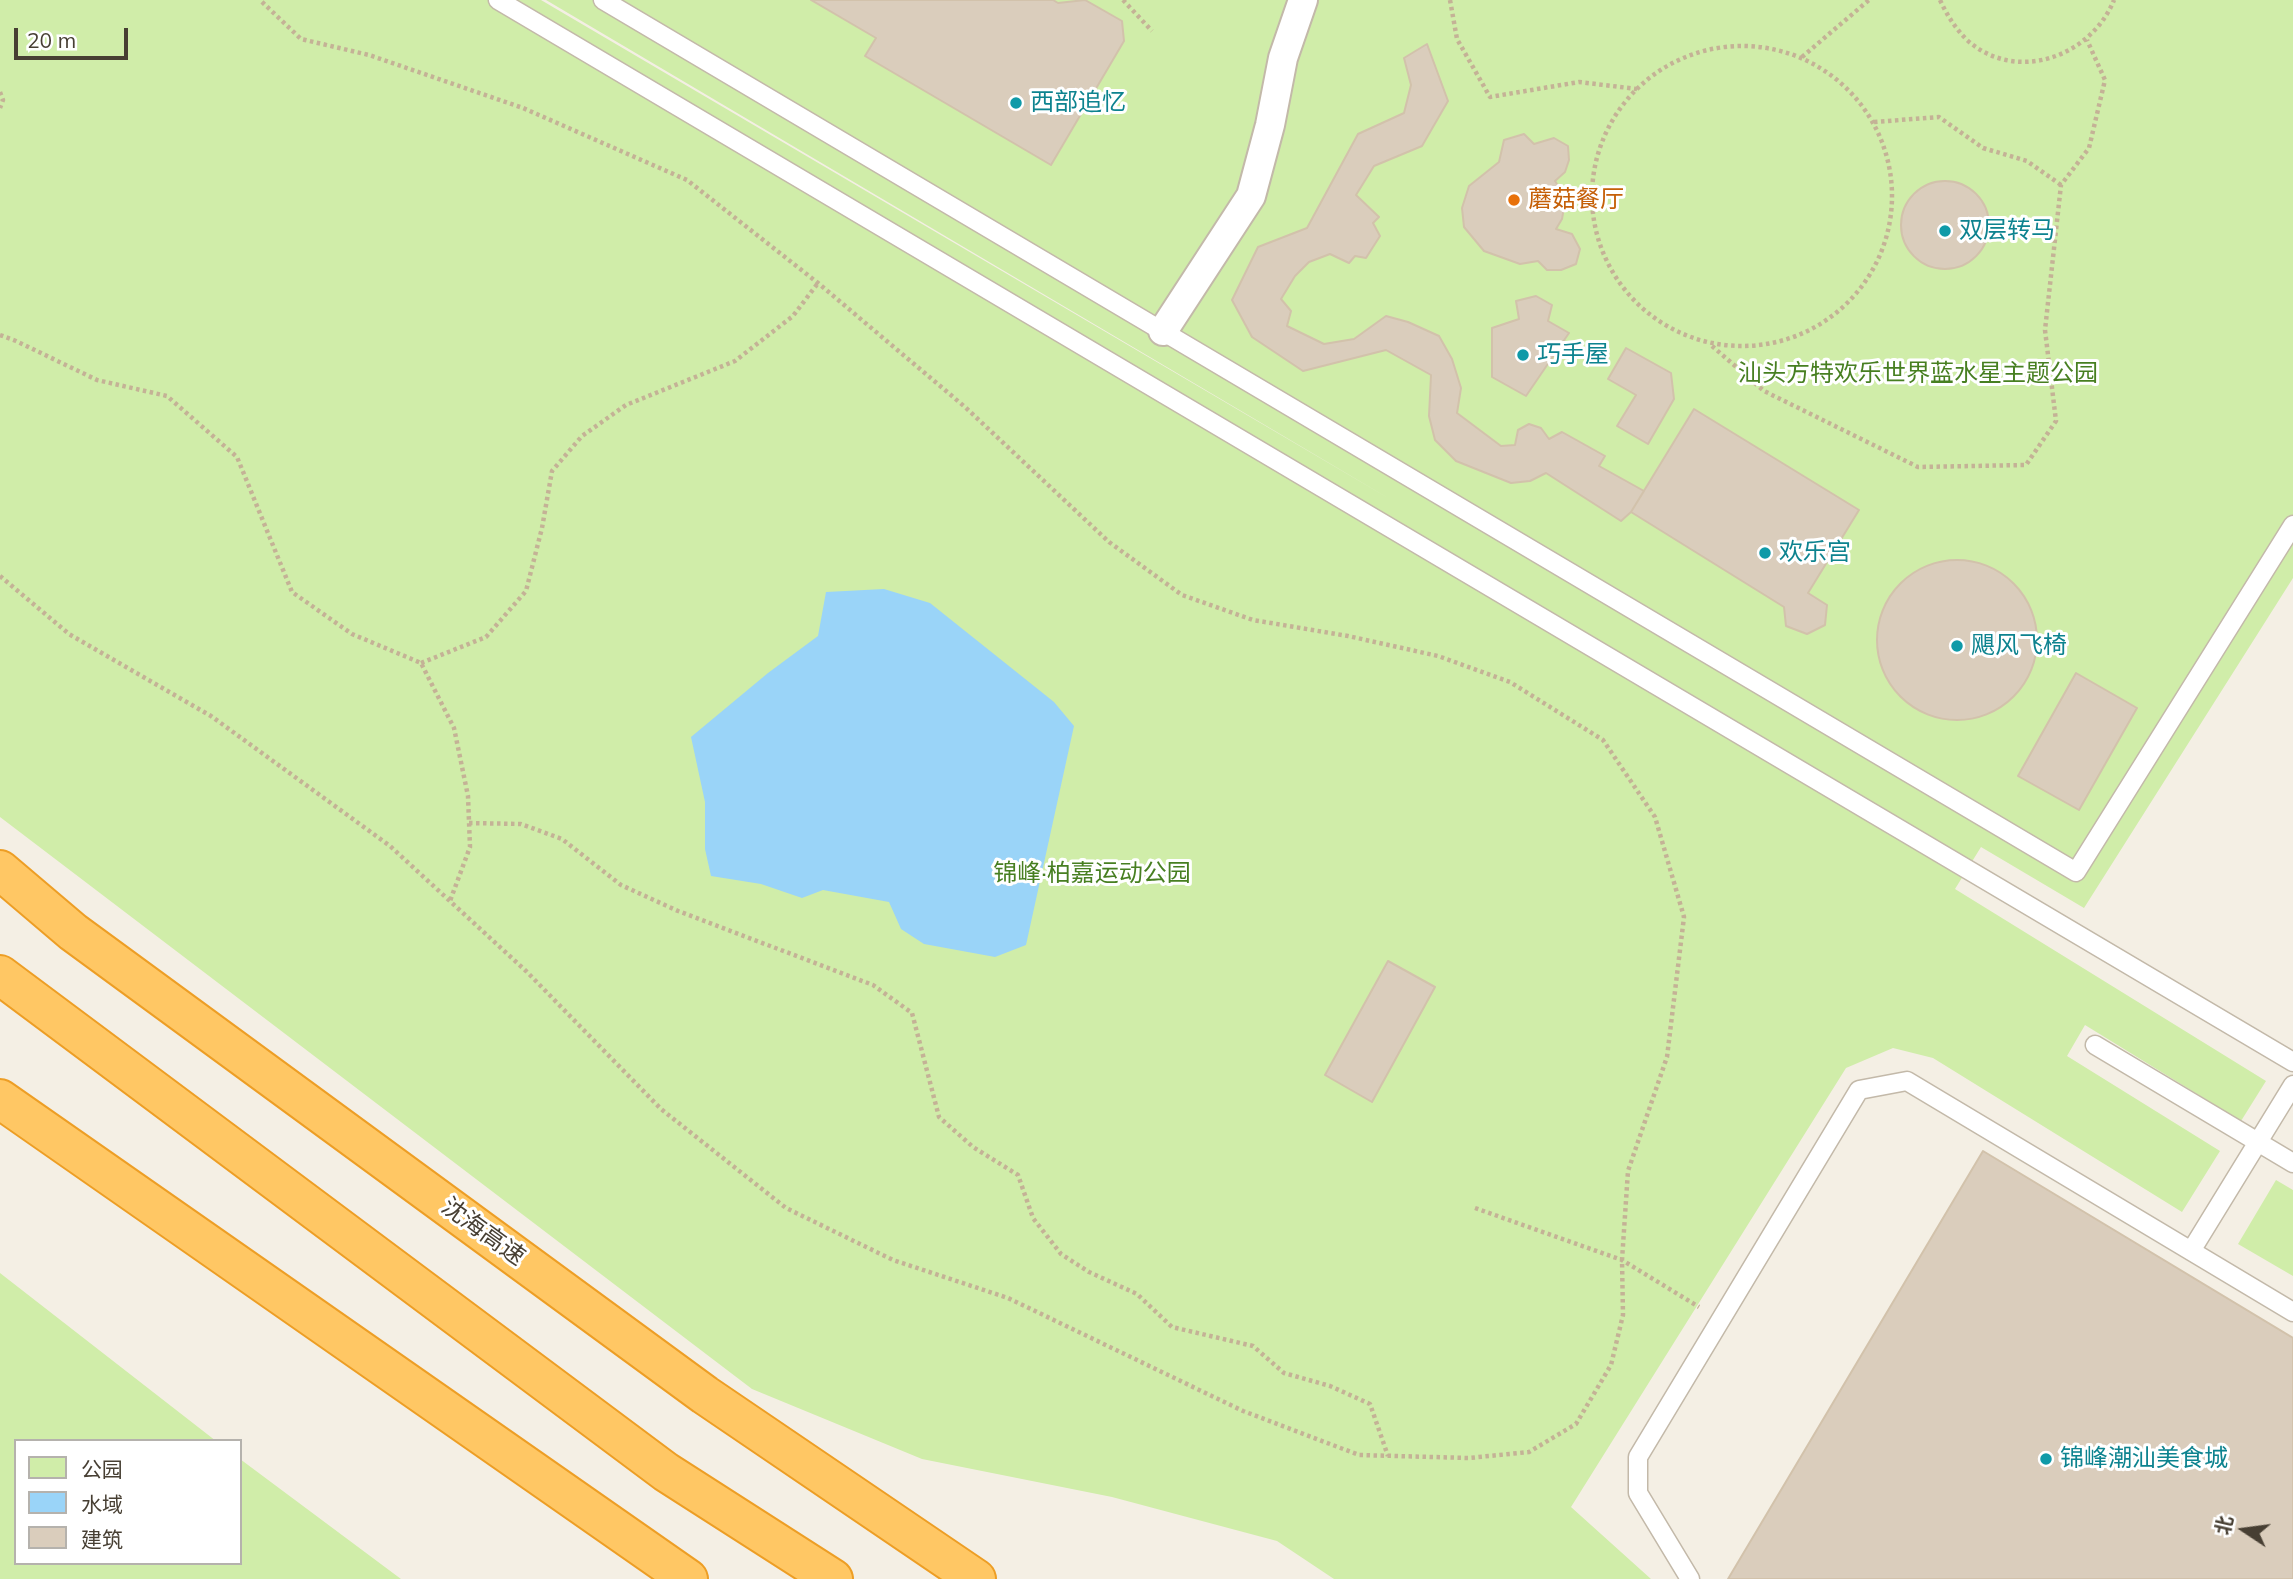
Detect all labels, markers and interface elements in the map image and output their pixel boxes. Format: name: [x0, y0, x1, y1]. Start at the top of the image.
scale bar: [18, 14, 131, 58]
text: 20 m: [27, 27, 76, 53]
place label: 西部追忆: [1030, 89, 1126, 117]
marker: 西部追忆: [1008, 95, 1024, 111]
place label: 蘑菇餐厅: [1528, 186, 1624, 214]
marker: 蘑菇餐厅: [1506, 192, 1522, 208]
place label: 双层转马: [1959, 217, 2055, 245]
marker: 双层转马: [1937, 223, 1953, 239]
place label: 巧手屋: [1537, 341, 1609, 369]
marker: 巧手屋: [1515, 347, 1531, 363]
park label: 汕头方特欢乐世界蓝水星主题公园: [1738, 360, 2098, 388]
place label: 欢乐宫: [1779, 539, 1851, 567]
marker: 欢乐宫: [1757, 545, 1773, 561]
place label: 飓风飞椅: [1971, 632, 2067, 660]
marker: 飓风飞椅: [1949, 638, 1965, 654]
park label: 锦峰·柏嘉运动公园: [993, 860, 1191, 888]
street label: 沈海高速: [436, 1192, 530, 1272]
legend: [14, 1439, 242, 1565]
place label: 锦峰潮汕美食城: [2060, 1445, 2228, 1473]
marker: 锦峰潮汕美食城: [2038, 1451, 2054, 1467]
text: 公园: [81, 1456, 123, 1482]
text: 水域: [81, 1491, 123, 1517]
north arrow: [2209, 1495, 2279, 1565]
text: 北: [2210, 1513, 2237, 1537]
text: 建筑: [81, 1526, 123, 1552]

